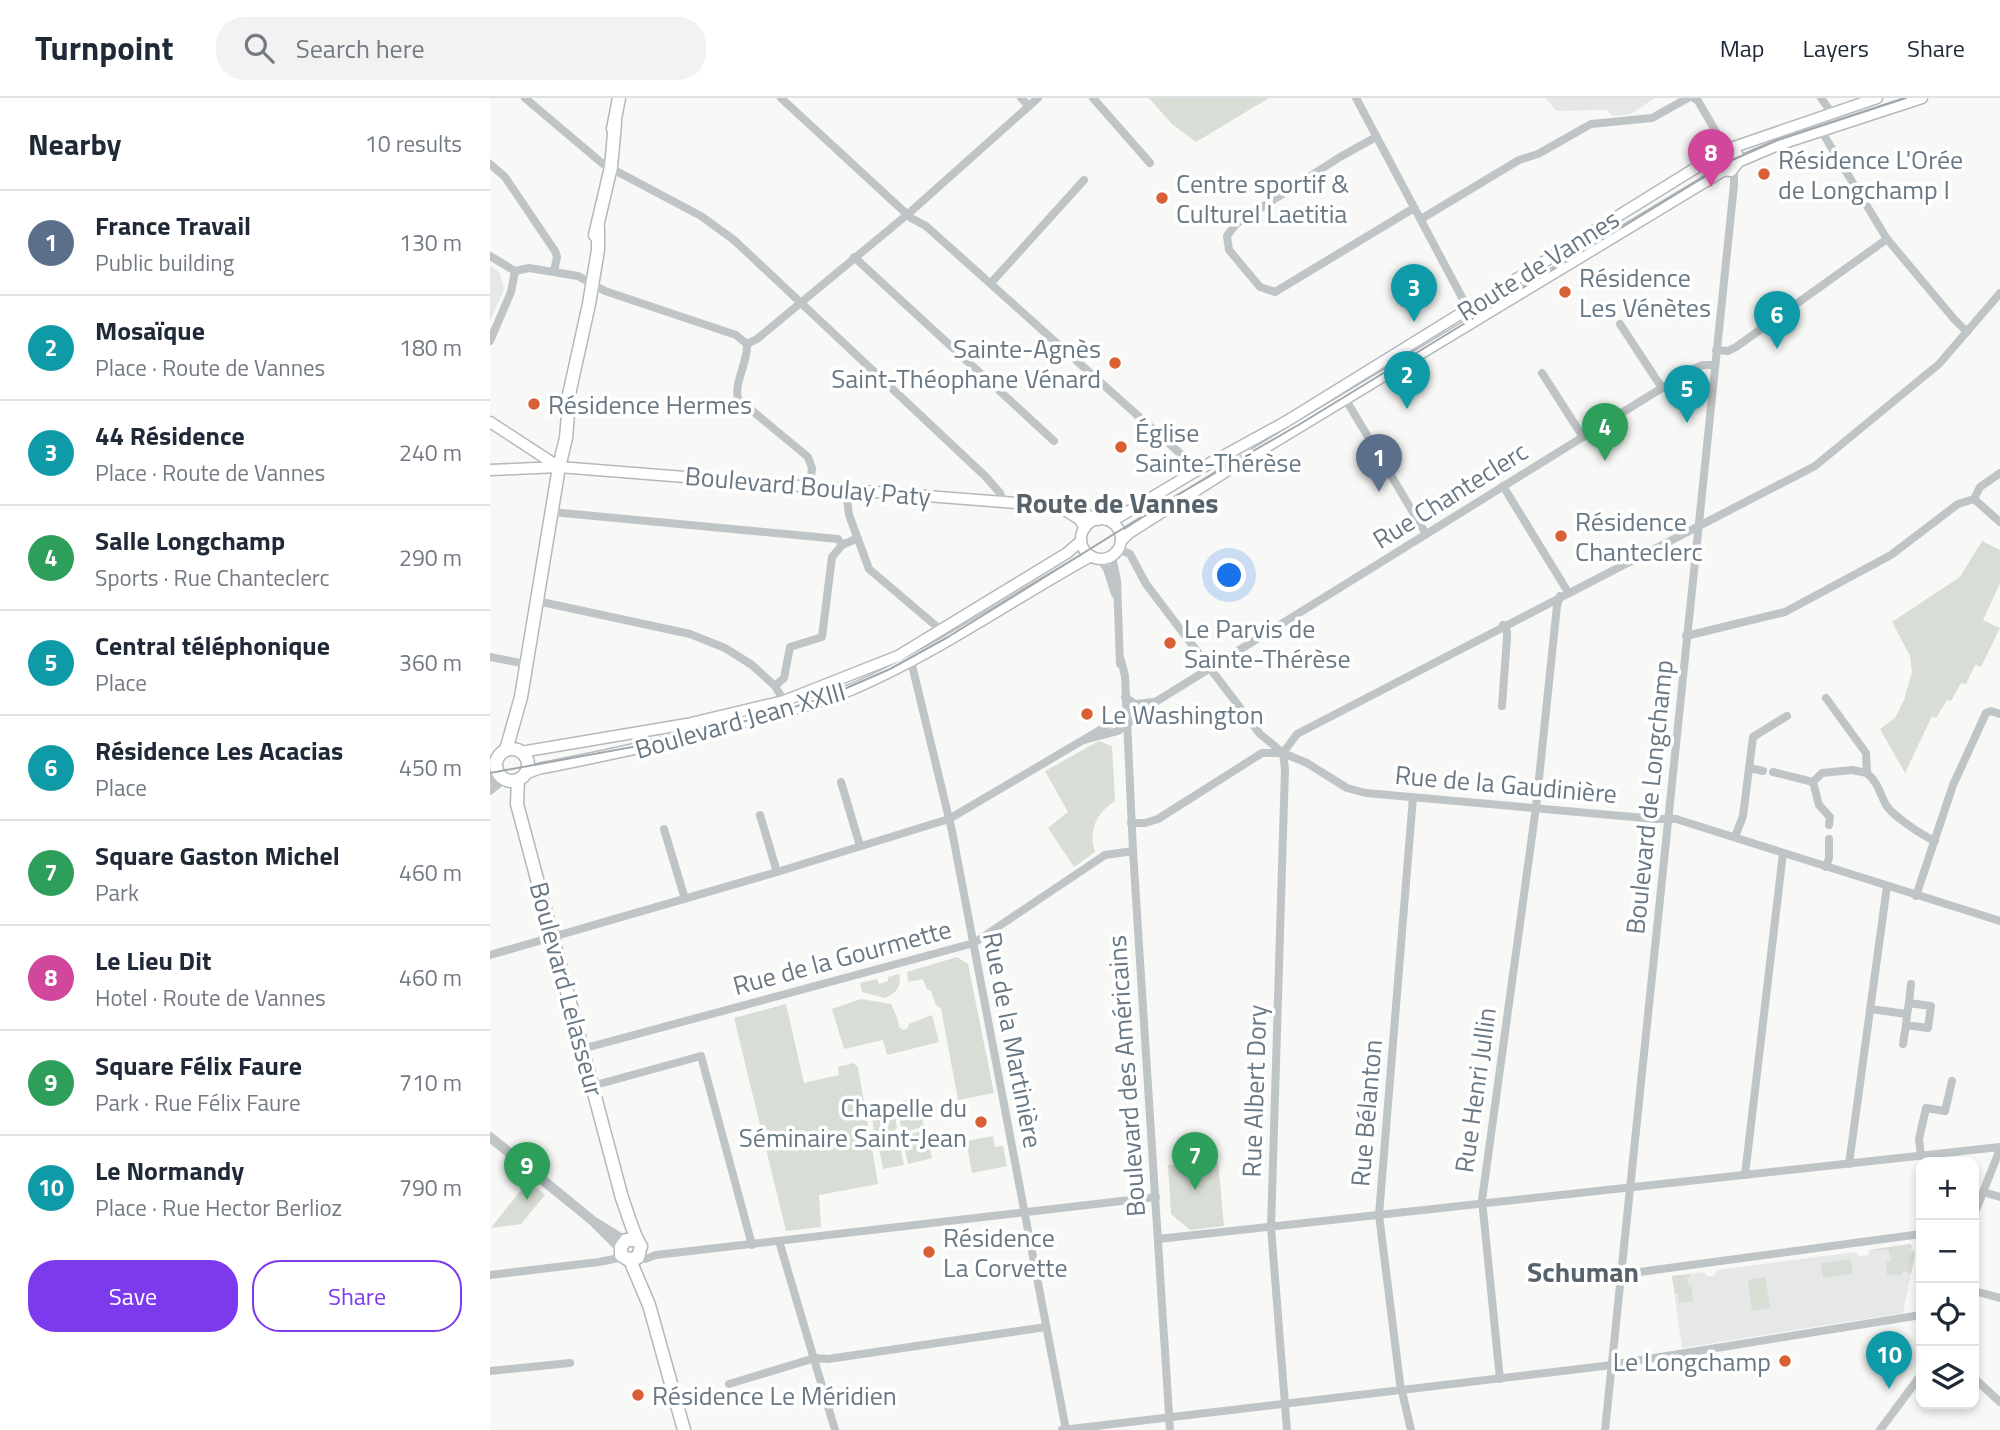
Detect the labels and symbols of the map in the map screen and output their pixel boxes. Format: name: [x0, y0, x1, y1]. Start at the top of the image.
pin: 8: [1688, 129, 1734, 187]
place label: Résidence L'Orée de Longchamp I: [1778, 140, 1963, 209]
place label: Centre sportif & Culturel Laetitia: [1176, 164, 1349, 233]
marker: Résidence L'Orée de Longchamp I: [1756, 166, 1772, 182]
marker: Centre sportif & Culturel Laetitia: [1154, 190, 1170, 206]
street label: Route de Vannes: [1449, 200, 1627, 330]
place label: Résidence Les Vénètes: [1579, 258, 1711, 327]
pin: 3: [1391, 264, 1437, 322]
marker: Résidence Les Vénètes: [1557, 284, 1573, 300]
pin: 6: [1754, 291, 1800, 349]
place label: Sainte-Agnès Saint-Théophane Vénard: [831, 329, 1101, 398]
pin: 2: [1384, 351, 1430, 409]
marker: Sainte-Agnès Saint-Théophane Vénard: [1107, 355, 1123, 371]
pin: 5: [1664, 365, 1710, 423]
place label: Résidence Hermes: [548, 385, 752, 424]
marker: Résidence Hermes: [526, 396, 542, 412]
pin: 4: [1582, 403, 1628, 461]
place label: Église Sainte-Thérèse: [1135, 413, 1302, 482]
street label: Rue Chanteclerc: [1365, 432, 1535, 558]
pin: 1: [1356, 434, 1402, 492]
marker: Église Sainte-Thérèse: [1113, 439, 1129, 455]
street label: Boulevard Boulay Paty: [683, 456, 933, 516]
district label: Route de Vannes: [1016, 481, 1218, 524]
place label: Résidence Chanteclerc: [1575, 502, 1703, 571]
marker: Résidence Chanteclerc: [1553, 528, 1569, 544]
your location: [1212, 558, 1246, 592]
place label: Le Parvis de Sainte-Thérèse: [1184, 609, 1351, 678]
marker: Le Parvis de Sainte-Thérèse: [1162, 635, 1178, 651]
street label: Boulevard de Longchamp: [1615, 658, 1683, 936]
street label: Boulevard Jean XXIII: [630, 671, 850, 769]
place label: Le Washington: [1101, 695, 1264, 734]
marker: Le Washington: [1079, 706, 1095, 722]
street label: Rue de la Gaudinière: [1393, 755, 1619, 813]
street label: Boulevard Lelasseur: [520, 877, 614, 1101]
street label: Rue de la Gourmette: [728, 909, 956, 1005]
street label: Rue de la Martinière: [973, 929, 1053, 1151]
street label: Boulevard des Américains: [1097, 934, 1155, 1218]
street label: Rue Albert Dory: [1231, 1004, 1277, 1178]
street label: Rue Henri Jullin: [1444, 1005, 1506, 1175]
street label: Rue Bélanton: [1340, 1038, 1392, 1188]
place label: Chapelle du Séminaire Saint-Jean: [739, 1088, 967, 1157]
marker: Chapelle du Séminaire Saint-Jean: [973, 1114, 989, 1130]
pin: 7: [1172, 1132, 1218, 1190]
pin: 9: [504, 1142, 550, 1200]
place label: Résidence La Corvette: [943, 1218, 1068, 1287]
marker: Résidence La Corvette: [921, 1244, 937, 1260]
district label: Schuman: [1527, 1250, 1639, 1293]
pin: 10: [1866, 1331, 1912, 1389]
place label: Le Longchamp: [1613, 1342, 1771, 1381]
marker: Le Longchamp: [1777, 1353, 1793, 1369]
place label: Résidence Le Méridien: [652, 1376, 897, 1415]
marker: Résidence Le Méridien: [630, 1387, 646, 1403]

